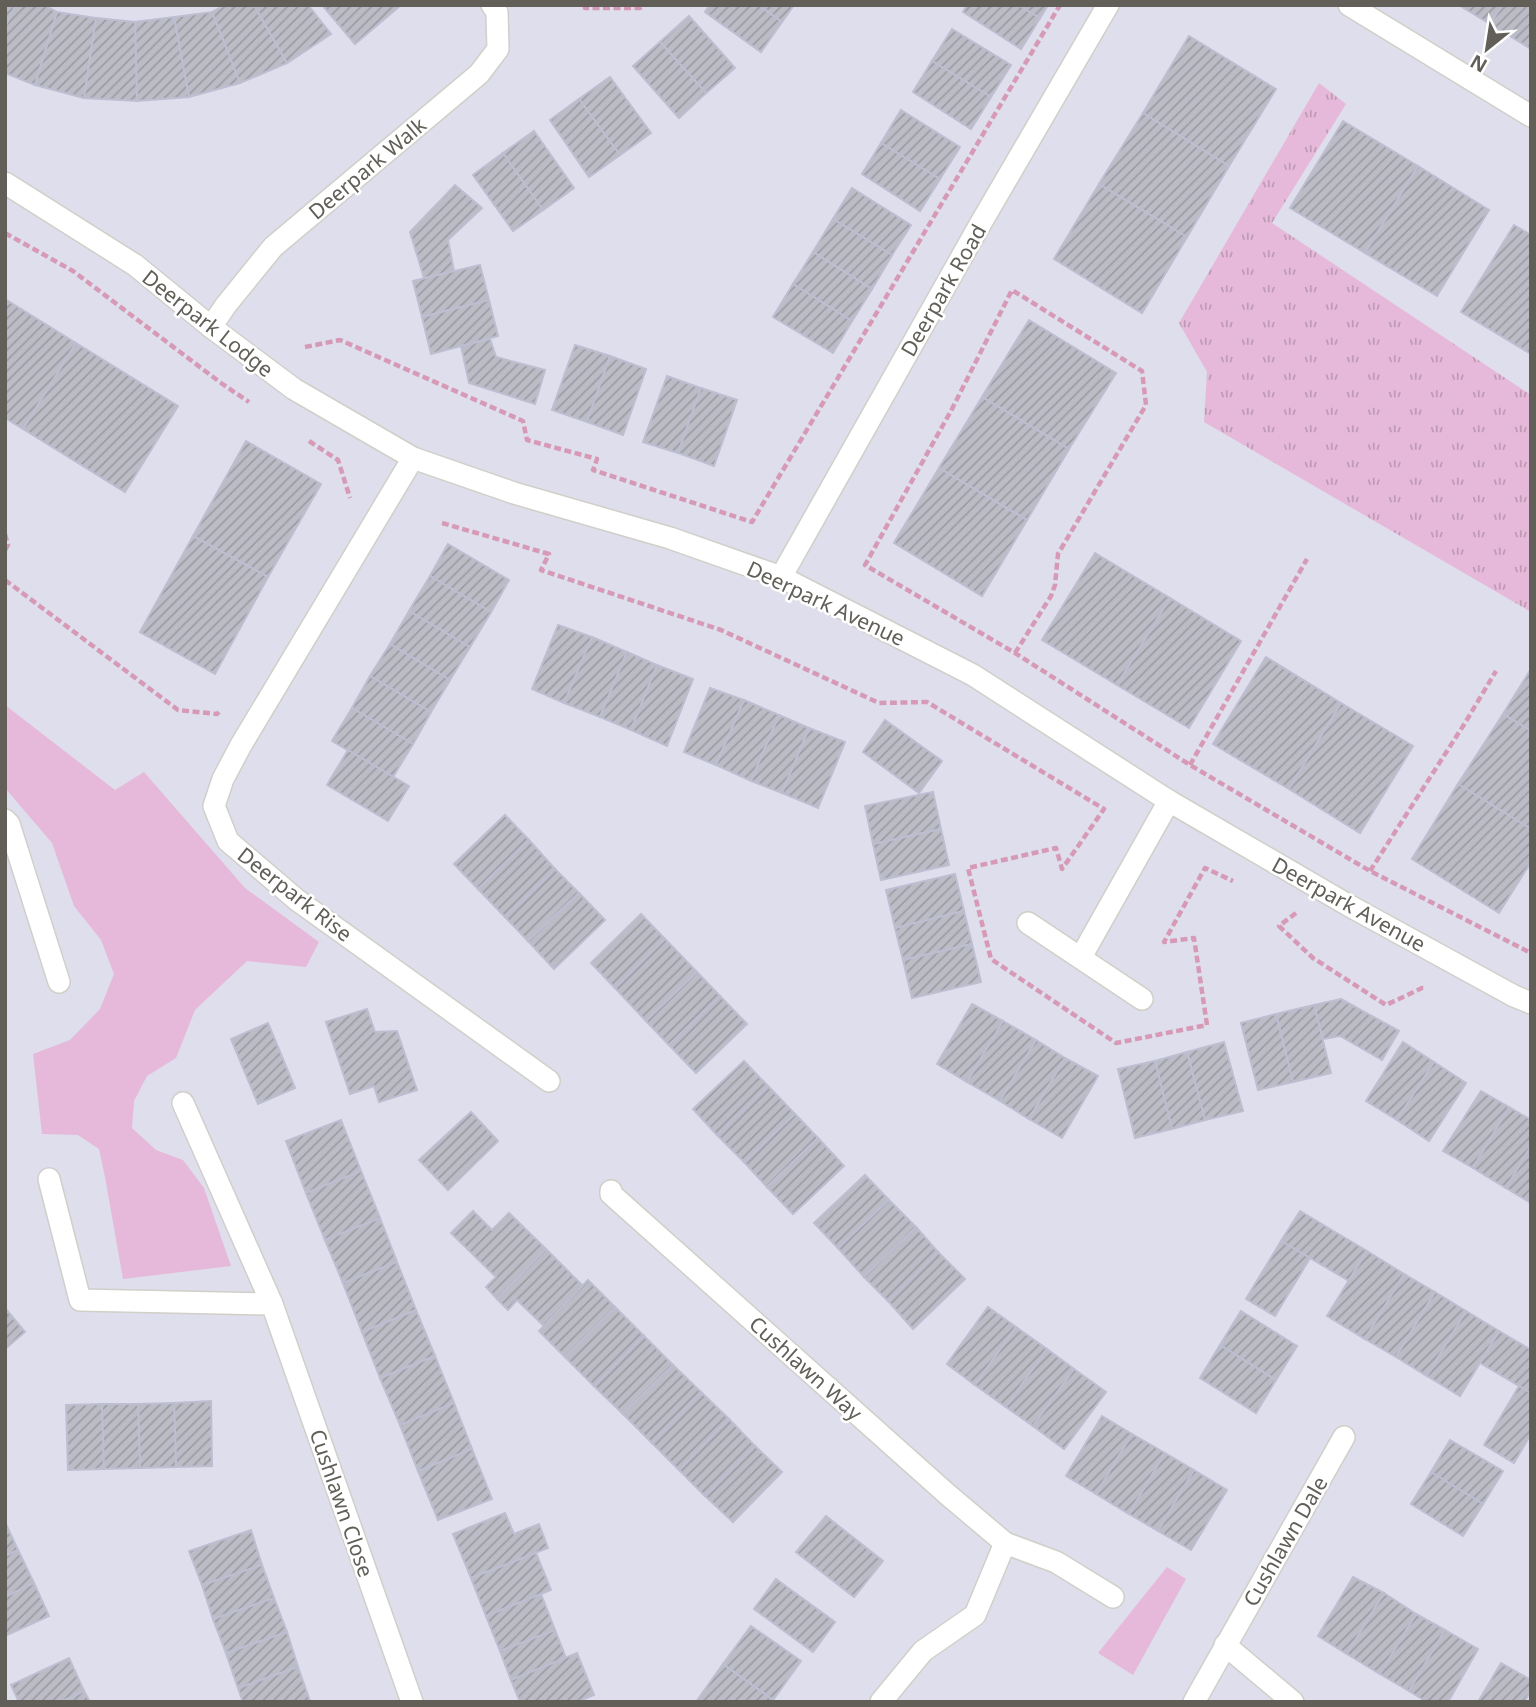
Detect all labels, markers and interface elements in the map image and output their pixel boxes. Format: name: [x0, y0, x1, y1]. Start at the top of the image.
north arrow: [1452, 14, 1522, 84]
text: N: [1465, 49, 1492, 79]
street label: Deerpark Walk: [302, 110, 432, 225]
street label: Deerpark Road: [894, 219, 992, 361]
street label: Deerpark Lodge: [137, 263, 279, 383]
street label: Deerpark Avenue: [742, 554, 910, 652]
street label: Deerpark Rise: [232, 840, 358, 948]
street label: Deerpark Avenue: [1267, 850, 1431, 958]
street label: Cushlawn Way: [743, 1310, 869, 1426]
street label: Cushlawn Close: [304, 1425, 380, 1581]
street label: Cushlawn Dale: [1236, 1471, 1334, 1611]

